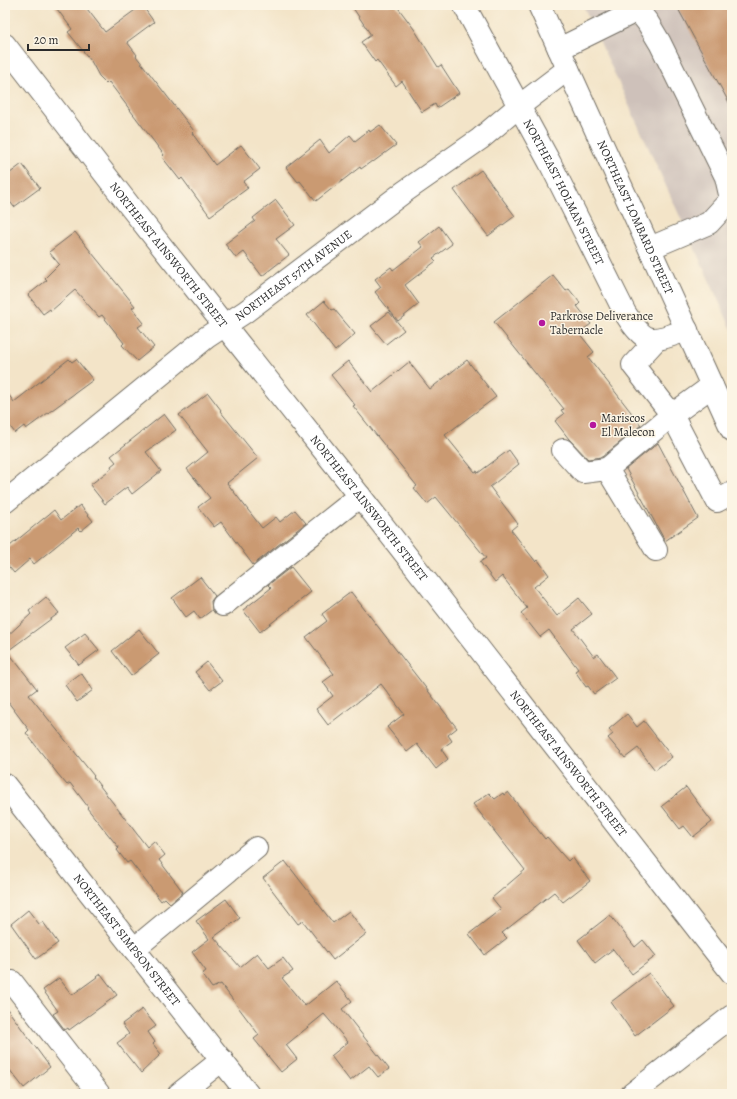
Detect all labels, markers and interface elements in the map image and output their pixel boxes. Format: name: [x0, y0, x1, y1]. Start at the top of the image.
scale bar: [28, 26, 89, 52]
text: 20 m: [34, 32, 58, 48]
street label: NORTHEAST HOLMAN STREET: [520, 116, 608, 268]
street label: NORTHEAST LOMBARD STREET: [593, 138, 677, 297]
street label: NORTHEAST AINSWORTH STREET: [106, 179, 231, 331]
street label: NORTHEAST 57TH AVENUE: [232, 226, 355, 324]
place label: Parkrose Deliverance Tabernacle: [550, 308, 653, 338]
marker: Parkrose Deliverance Tabernacle: [537, 318, 547, 328]
place label: Mariscos El Malecon: [601, 410, 655, 440]
marker: Mariscos El Malecon: [588, 420, 598, 430]
street label: NORTHEAST AINSWORTH STREET: [307, 432, 432, 585]
street label: NORTHEAST AINSWORTH STREET: [506, 687, 631, 840]
street label: NORTHEAST SIMPSON STREET: [70, 871, 184, 1009]

